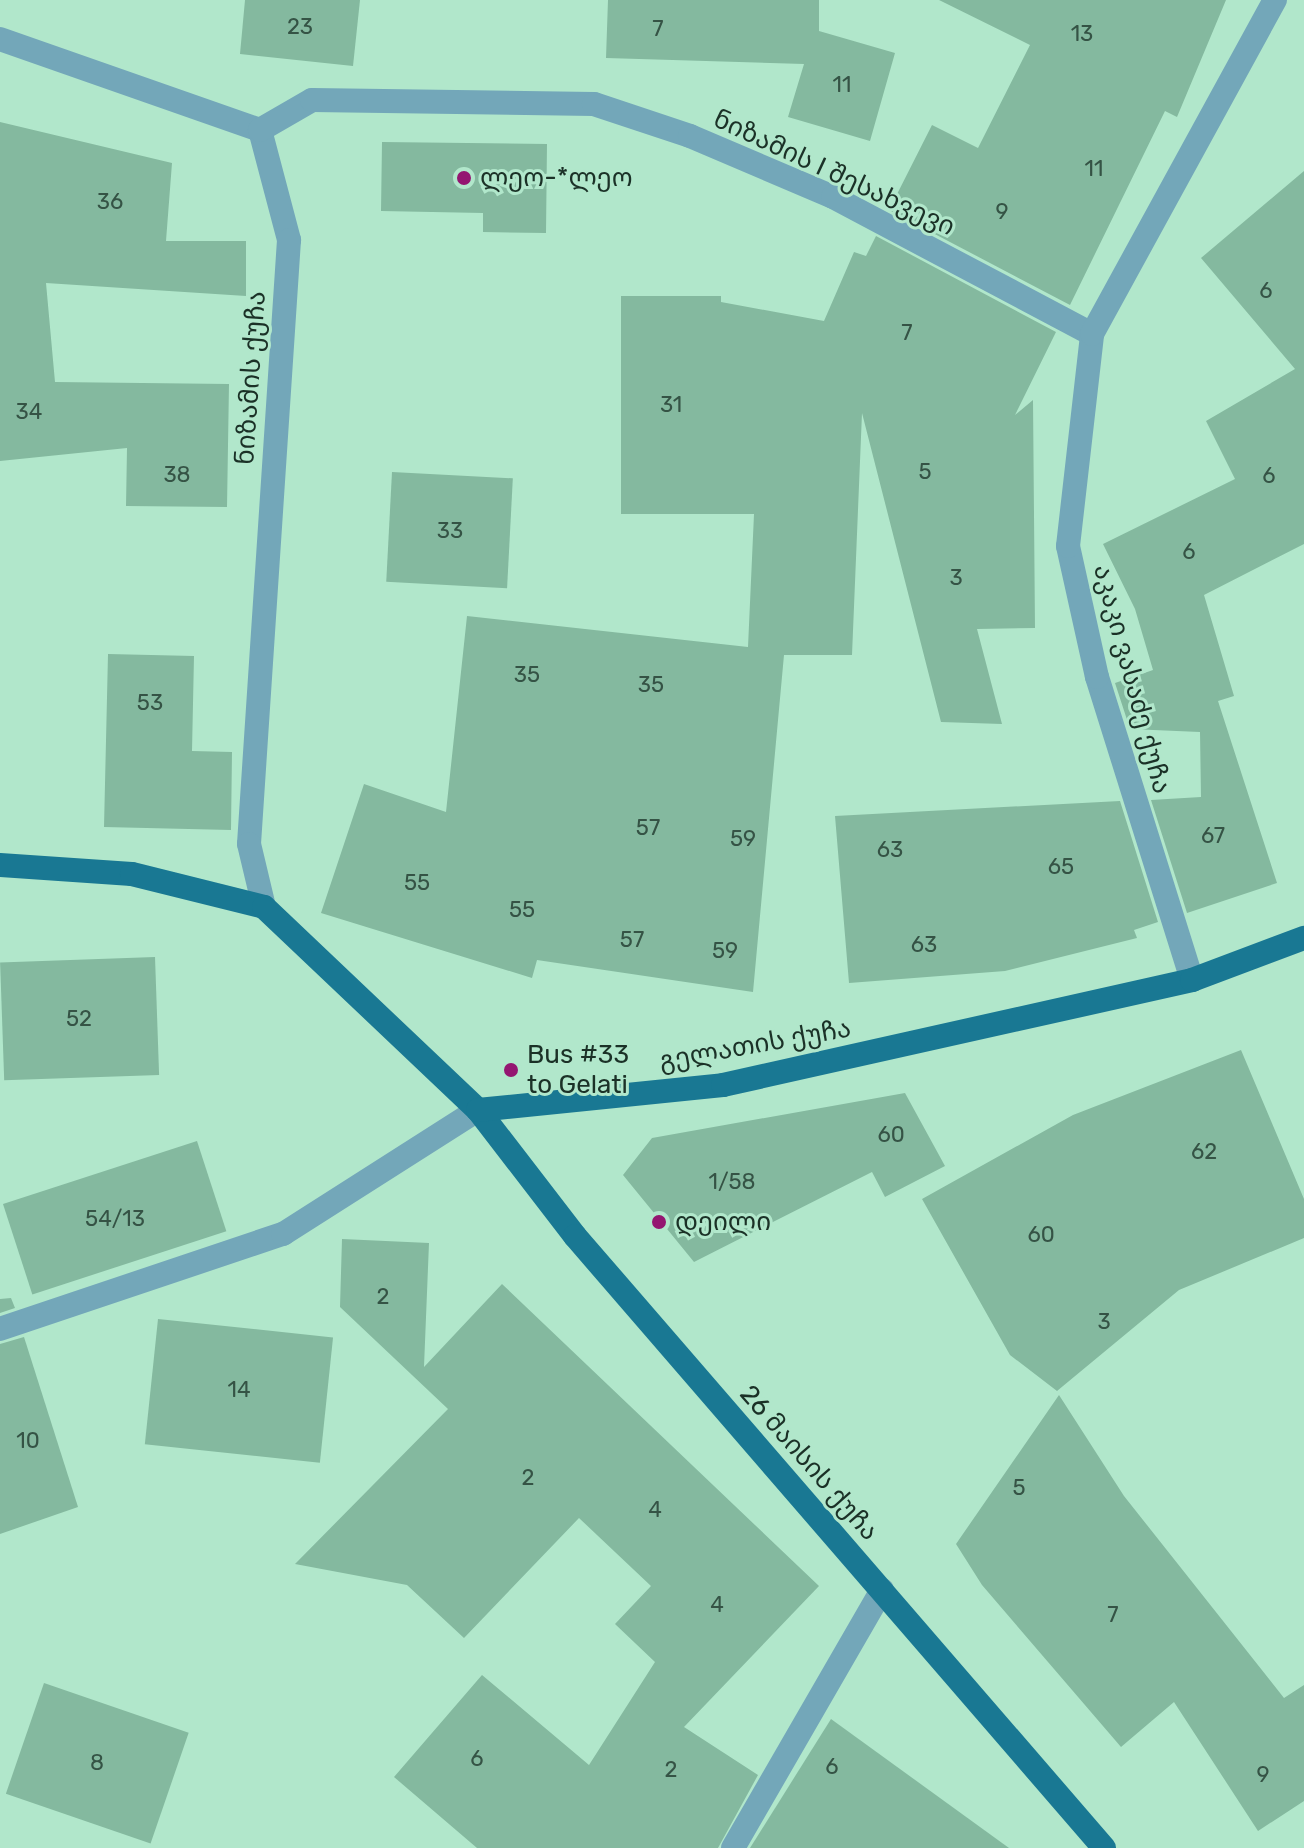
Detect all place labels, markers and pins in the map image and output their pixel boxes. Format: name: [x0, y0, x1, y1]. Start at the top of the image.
place label: ლეო-*ლეო: [480, 162, 633, 194]
marker: ლეო-*ლეო: [455, 169, 473, 187]
place label: Bus #33 to Gelati: [527, 1039, 629, 1100]
marker: Bus #33 to Gelati: [502, 1061, 520, 1079]
place label: დეილი: [675, 1206, 771, 1238]
marker: დეილი: [650, 1213, 668, 1231]

